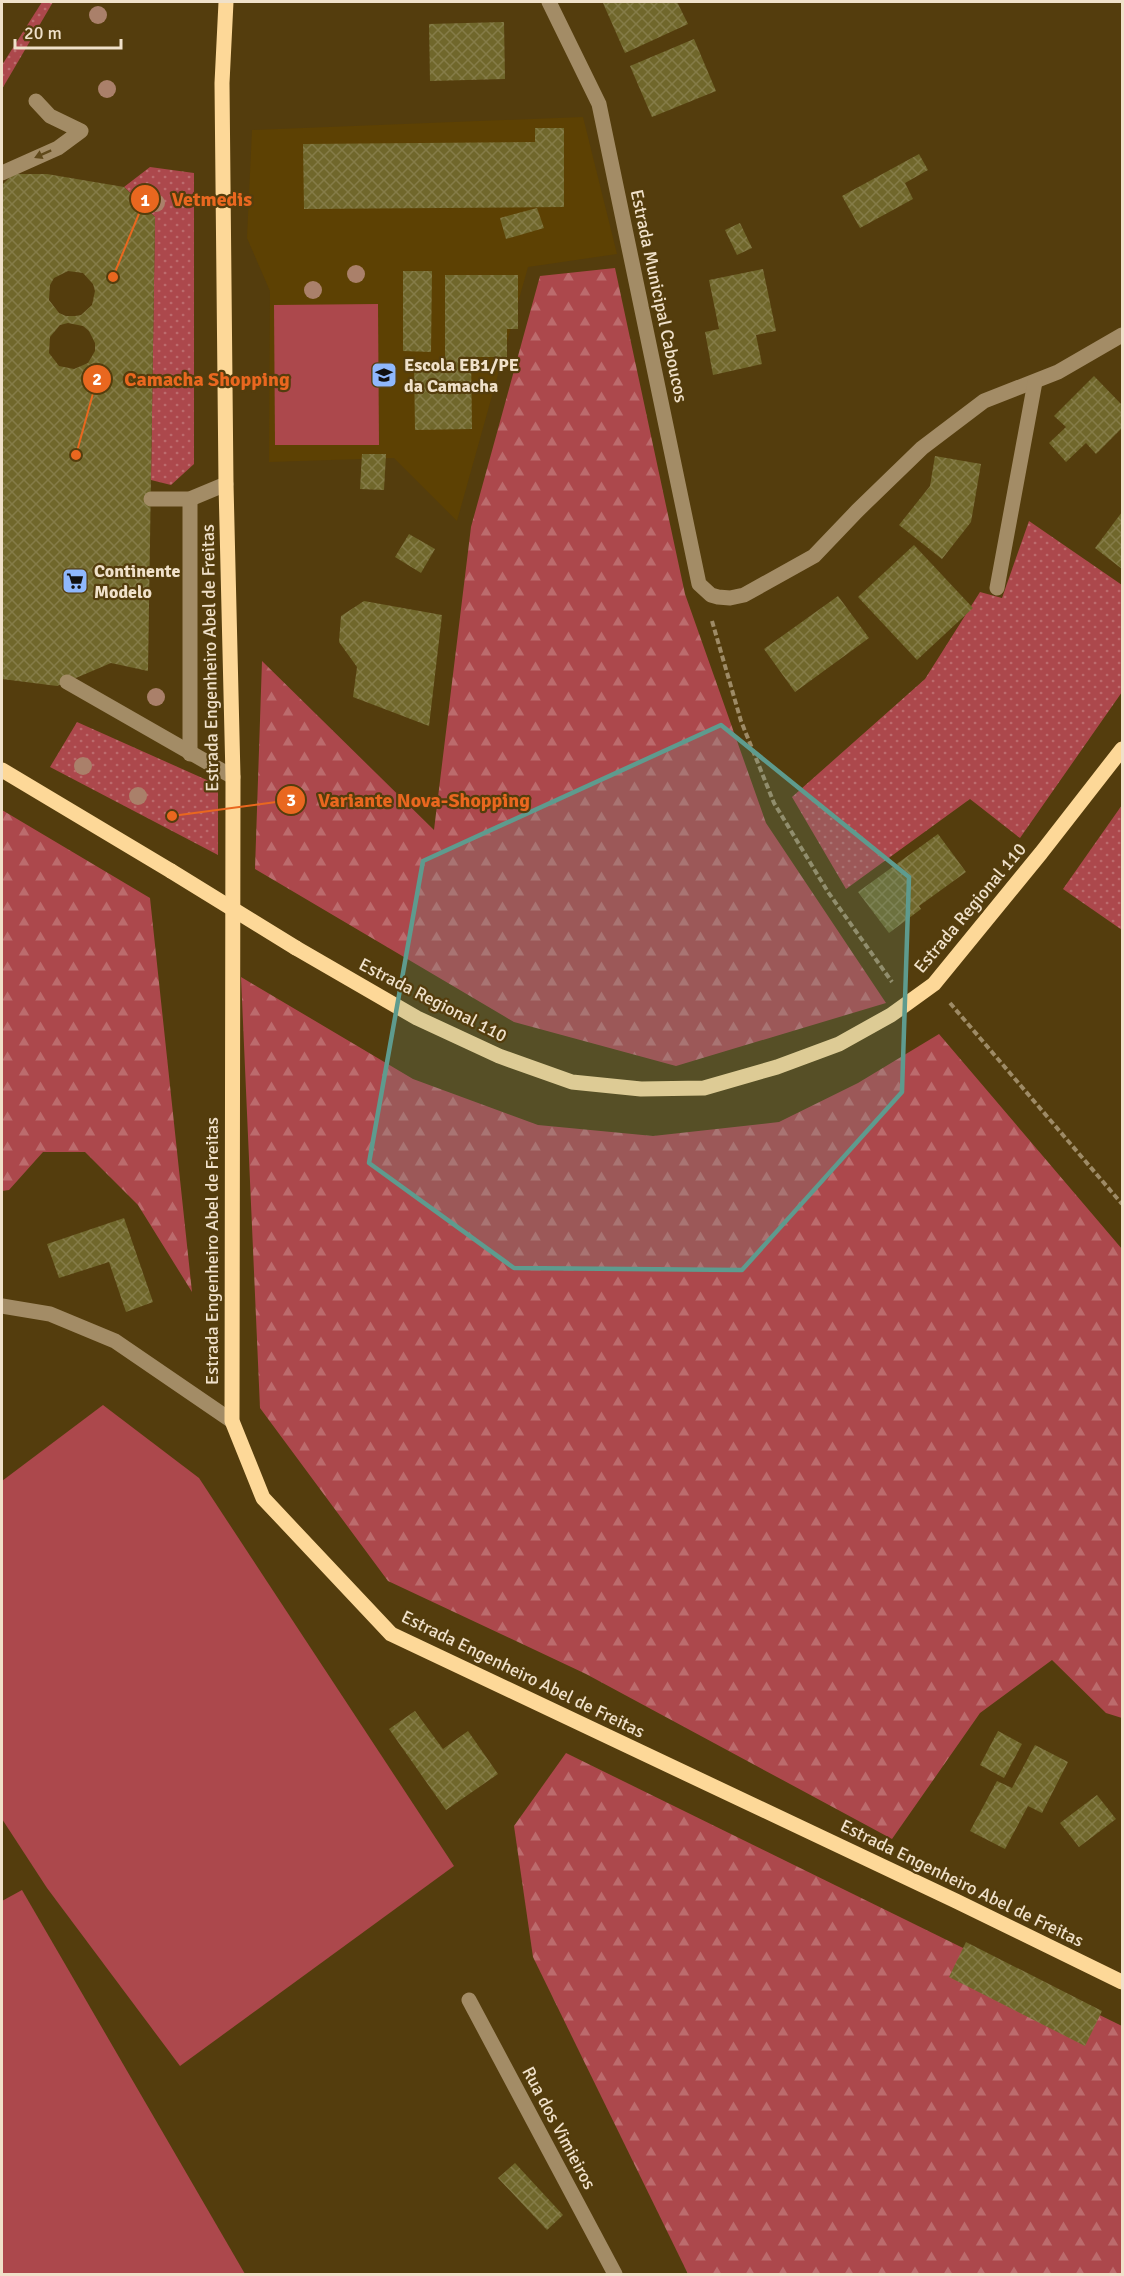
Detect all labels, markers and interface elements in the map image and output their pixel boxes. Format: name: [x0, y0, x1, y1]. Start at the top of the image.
scale bar: [15, 12, 122, 50]
text: 20 m: [24, 22, 62, 44]
one-way arrow: [34, 150, 51, 159]
callout: Vetmedis: [130, 180, 265, 218]
text: Vetmedis: [172, 187, 252, 212]
street label: Estrada Municipal Caboucos: [626, 187, 692, 405]
text: 1: [140, 189, 150, 211]
place label: Escola EB1/PE da Camacha: [404, 354, 519, 397]
callout: Camacha Shopping: [82, 360, 302, 398]
school or university icon: Escola EB1/PE da Camacha: [369, 360, 399, 390]
text: Camacha Shopping: [124, 367, 290, 392]
text: 2: [92, 368, 102, 390]
street label: Estrada Engenheiro Abel de Freitas: [197, 524, 223, 792]
place label: Continente Modelo: [94, 560, 180, 603]
supermarket icon: Continente Modelo: [60, 566, 90, 596]
callout: Variante Nova-Shopping: [276, 781, 542, 819]
text: Variante Nova-Shopping: [318, 788, 530, 813]
text: 3: [286, 789, 296, 811]
street label: Estrada Regional 110: [909, 838, 1031, 978]
street label: Estrada Regional 110: [355, 953, 511, 1047]
street label: Estrada Engenheiro Abel de Freitas: [201, 1117, 223, 1385]
street label: Estrada Engenheiro Abel de Freitas: [398, 1605, 648, 1743]
street label: Estrada Engenheiro Abel de Freitas: [837, 1814, 1087, 1952]
street label: Rua dos Vimieiros: [517, 2063, 601, 2193]

